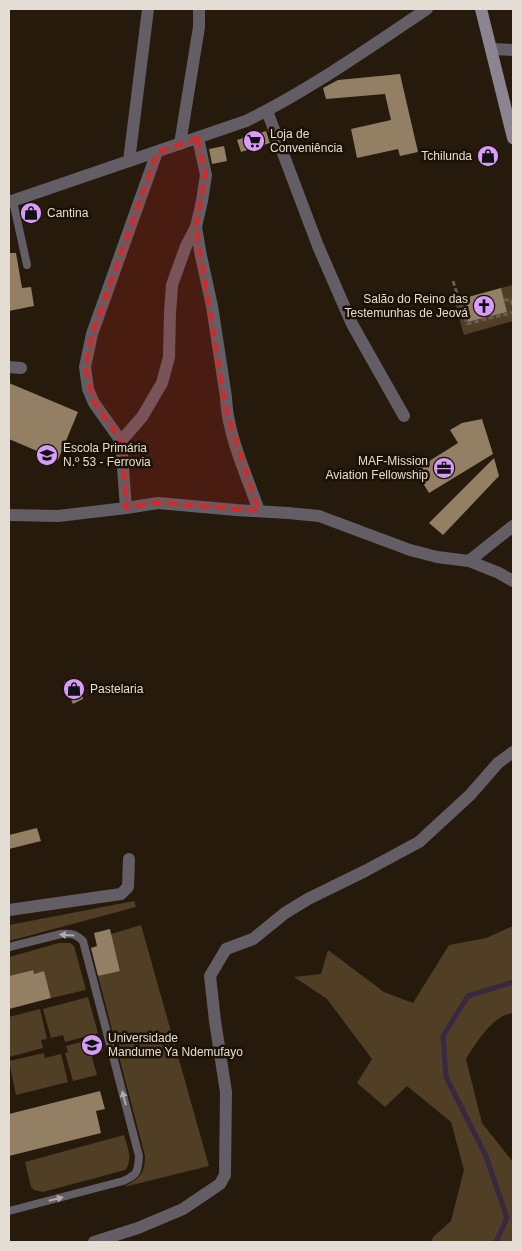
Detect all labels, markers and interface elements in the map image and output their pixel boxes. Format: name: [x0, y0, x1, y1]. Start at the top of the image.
place label: Loja de Conveniência: [270, 127, 343, 155]
supermarket icon: Loja de Conveniência: [242, 129, 266, 153]
shop icon: Tchilunda: [476, 144, 500, 168]
place label: Tchilunda: [421, 149, 472, 163]
shop icon: Cantina: [19, 201, 43, 225]
place label: Cantina: [47, 206, 89, 220]
place label: Salão do Reino das Testemunhas de Jeová: [345, 292, 468, 320]
church icon: Salão do Reino das Testemunhas de Jeová: [472, 294, 496, 318]
place label: Escola Primária N.º 53 - Ferrovia: [63, 441, 151, 469]
school or university icon: Escola Primária N.º 53 - Ferrovia: [35, 443, 59, 467]
place label: MAF-Mission Aviation Fellowship: [326, 454, 428, 482]
office icon: MAF-Mission Aviation Fellowship: [432, 456, 456, 480]
shop icon: Pastelaria: [62, 677, 86, 701]
place label: Pastelaria: [90, 682, 144, 696]
one-way arrow: [59, 930, 75, 938]
place label: Universidade Mandume Ya Ndemufayo: [108, 1031, 243, 1059]
school or university icon: Universidade Mandume Ya Ndemufayo: [80, 1033, 104, 1057]
one-way arrow: [120, 1090, 128, 1105]
one-way arrow: [49, 1194, 64, 1202]

